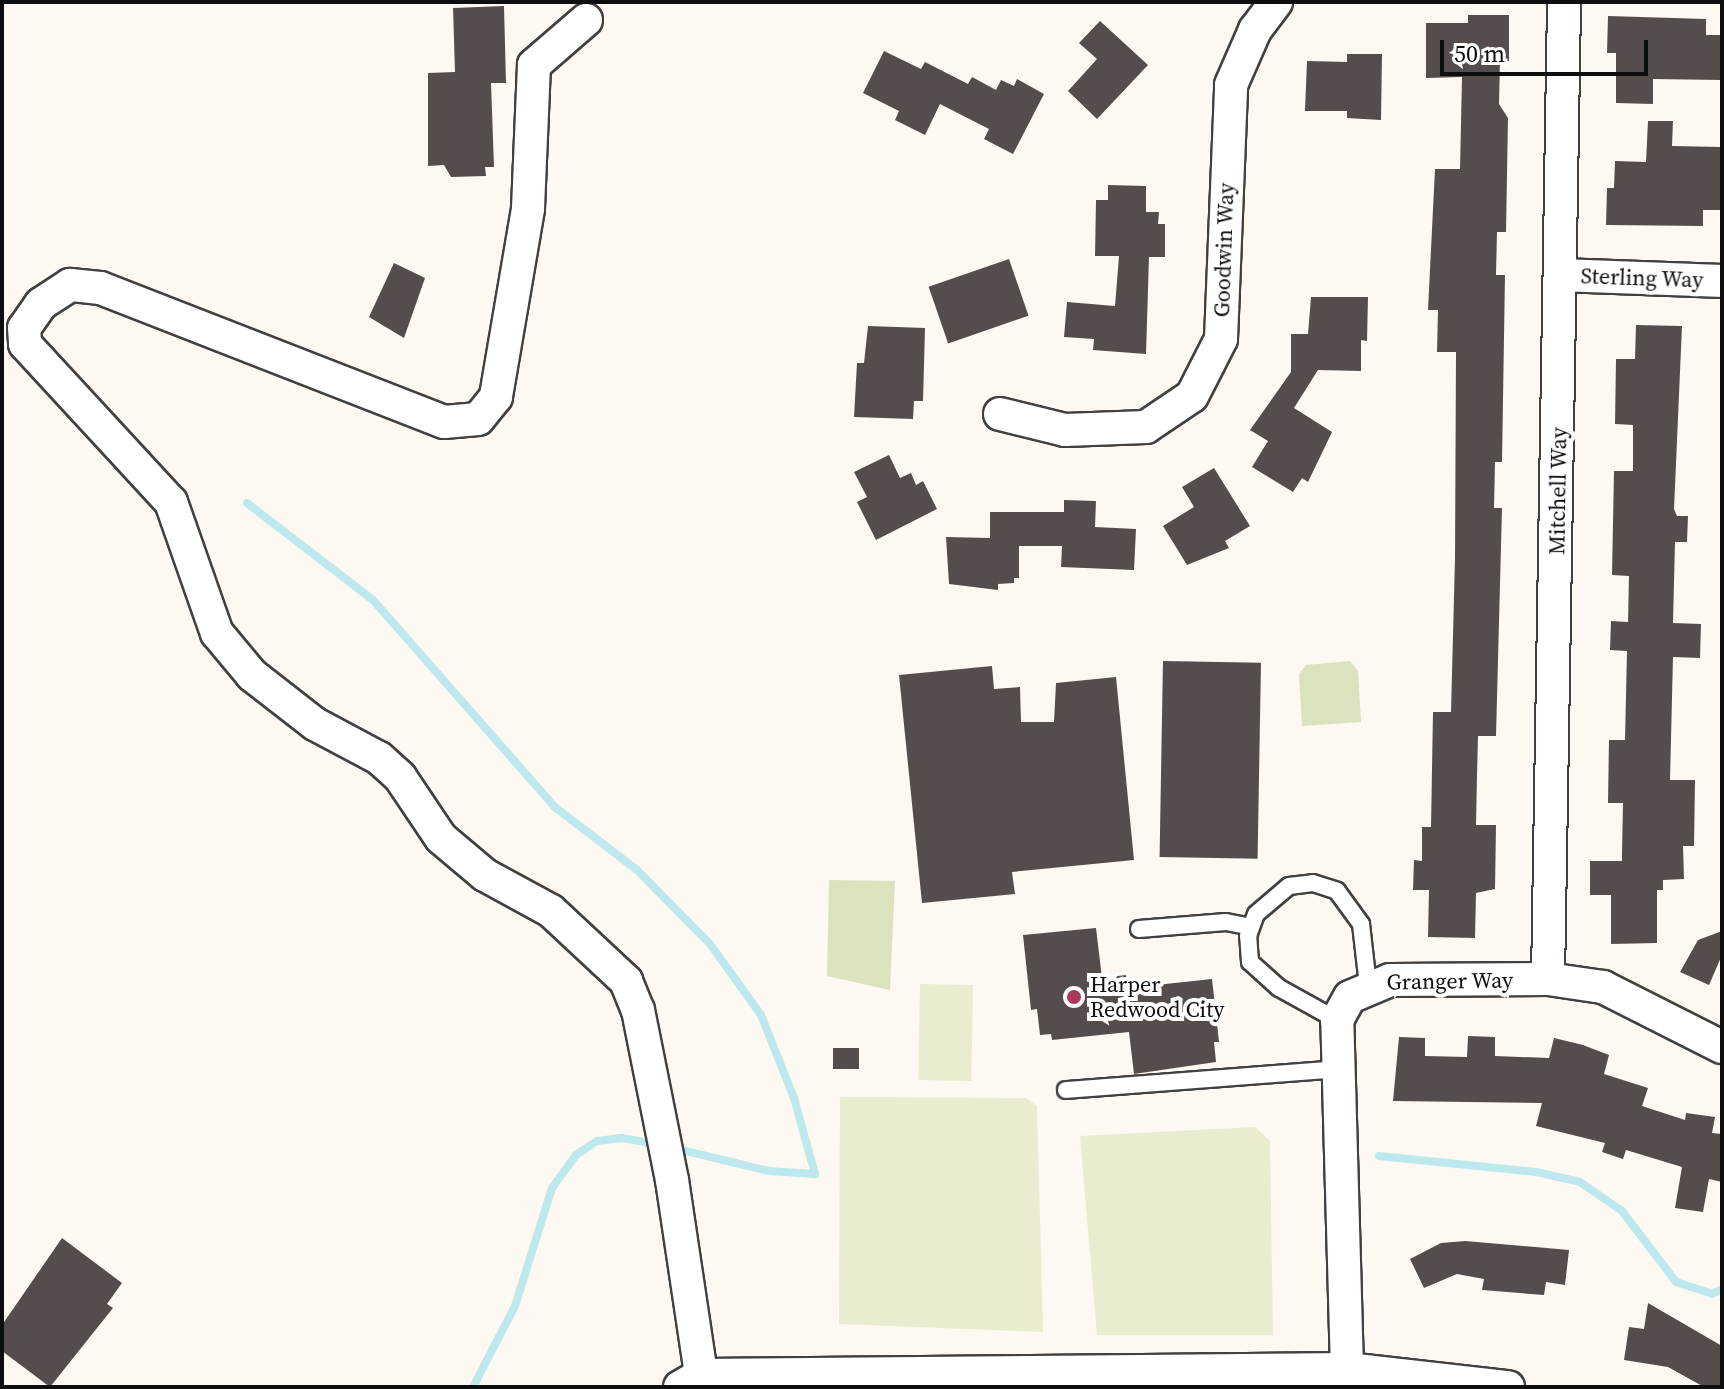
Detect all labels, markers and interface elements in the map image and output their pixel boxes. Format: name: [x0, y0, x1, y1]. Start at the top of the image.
scale bar: [1444, 24, 1652, 74]
text: 50 m: [1454, 37, 1505, 70]
street label: Goodwin Way: [1208, 182, 1240, 318]
street label: Sterling Way: [1580, 263, 1704, 293]
street label: Mitchell Way: [1544, 427, 1572, 555]
street label: Granger Way: [1386, 967, 1514, 995]
place label: Harper Redwood City: [1090, 971, 1225, 1022]
marker: Harper Redwood City: [1065, 988, 1083, 1006]

